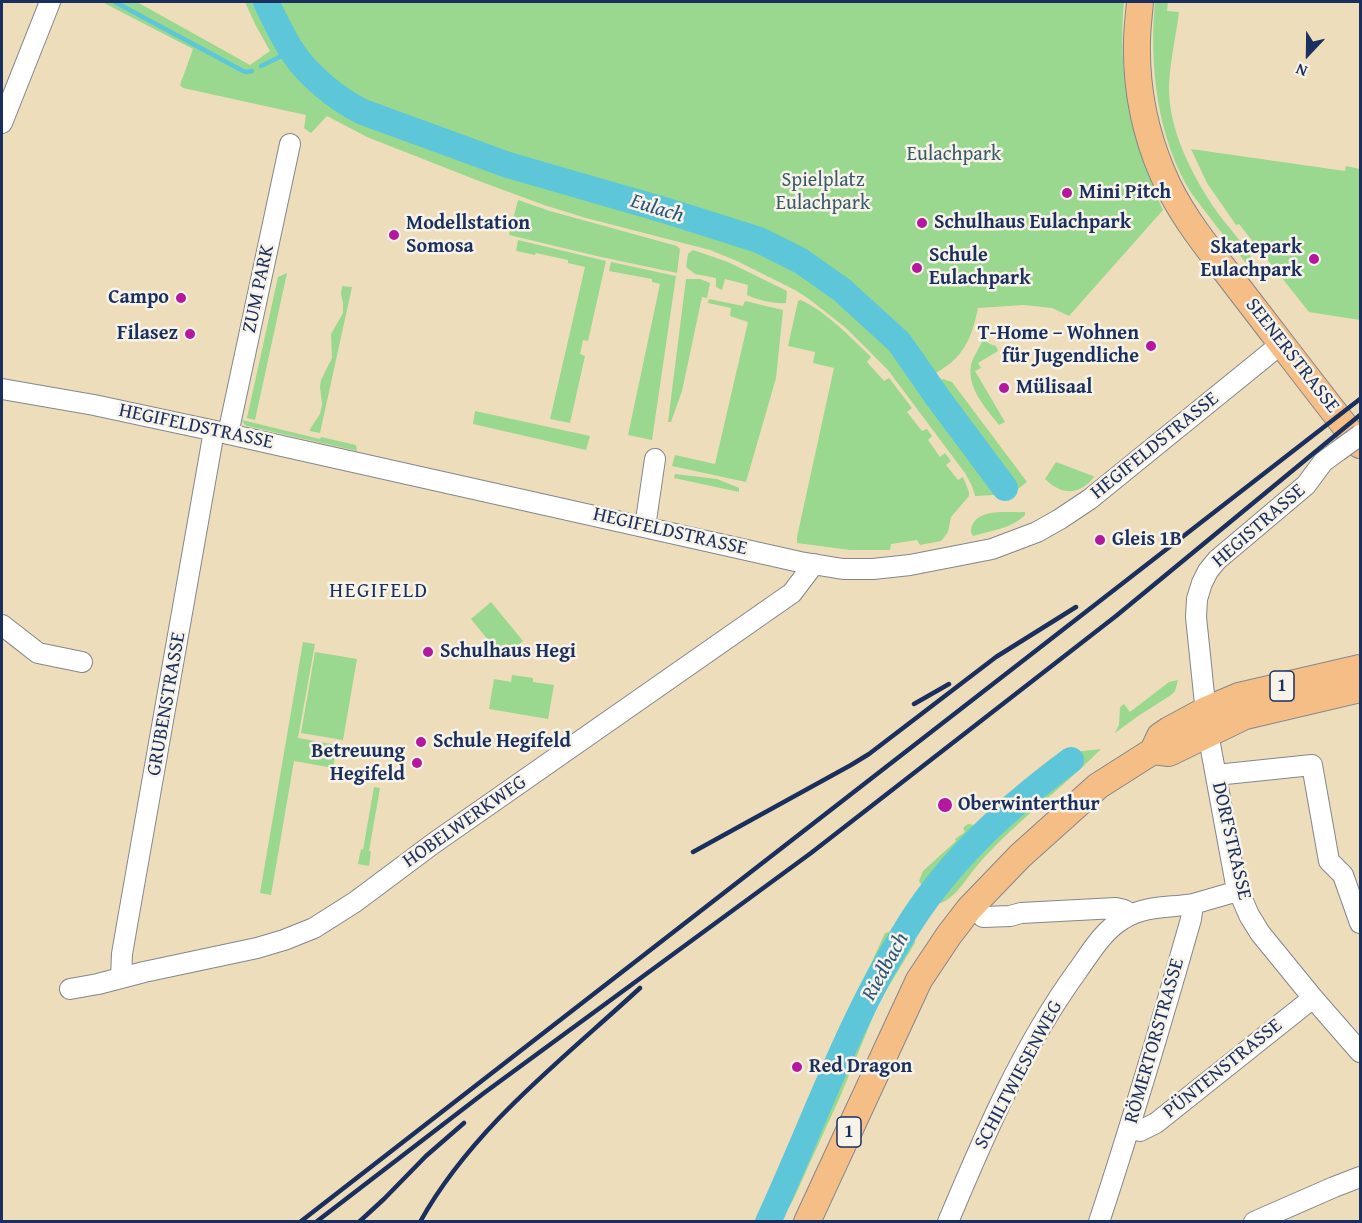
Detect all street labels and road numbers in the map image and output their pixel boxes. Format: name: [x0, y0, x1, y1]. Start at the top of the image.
street label: ZUM PARK: [238, 243, 280, 335]
street label: SEENERSTRASSE: [1240, 294, 1344, 418]
street label: HEGIFELDSTRASSE: [1086, 387, 1224, 505]
street label: HEGIFELDSTRASSE: [117, 399, 275, 455]
street label: HEGISTRASSE: [1208, 479, 1310, 573]
street label: HEGIFELDSTRASSE: [591, 503, 749, 561]
street label: GRUBENSTRASSE: [143, 630, 191, 778]
road number: 1: [1270, 671, 1294, 701]
street label: HOBELWERKWEG: [399, 770, 531, 874]
street label: DORFSTRASSE: [1206, 780, 1256, 902]
street label: RÖMERTORSTRASSE: [1120, 956, 1190, 1126]
street label: SCHILTWIESENWEG: [970, 997, 1068, 1153]
street label: PÜNTENSTRASSE: [1159, 1014, 1287, 1124]
road number: 1: [837, 1117, 861, 1147]

